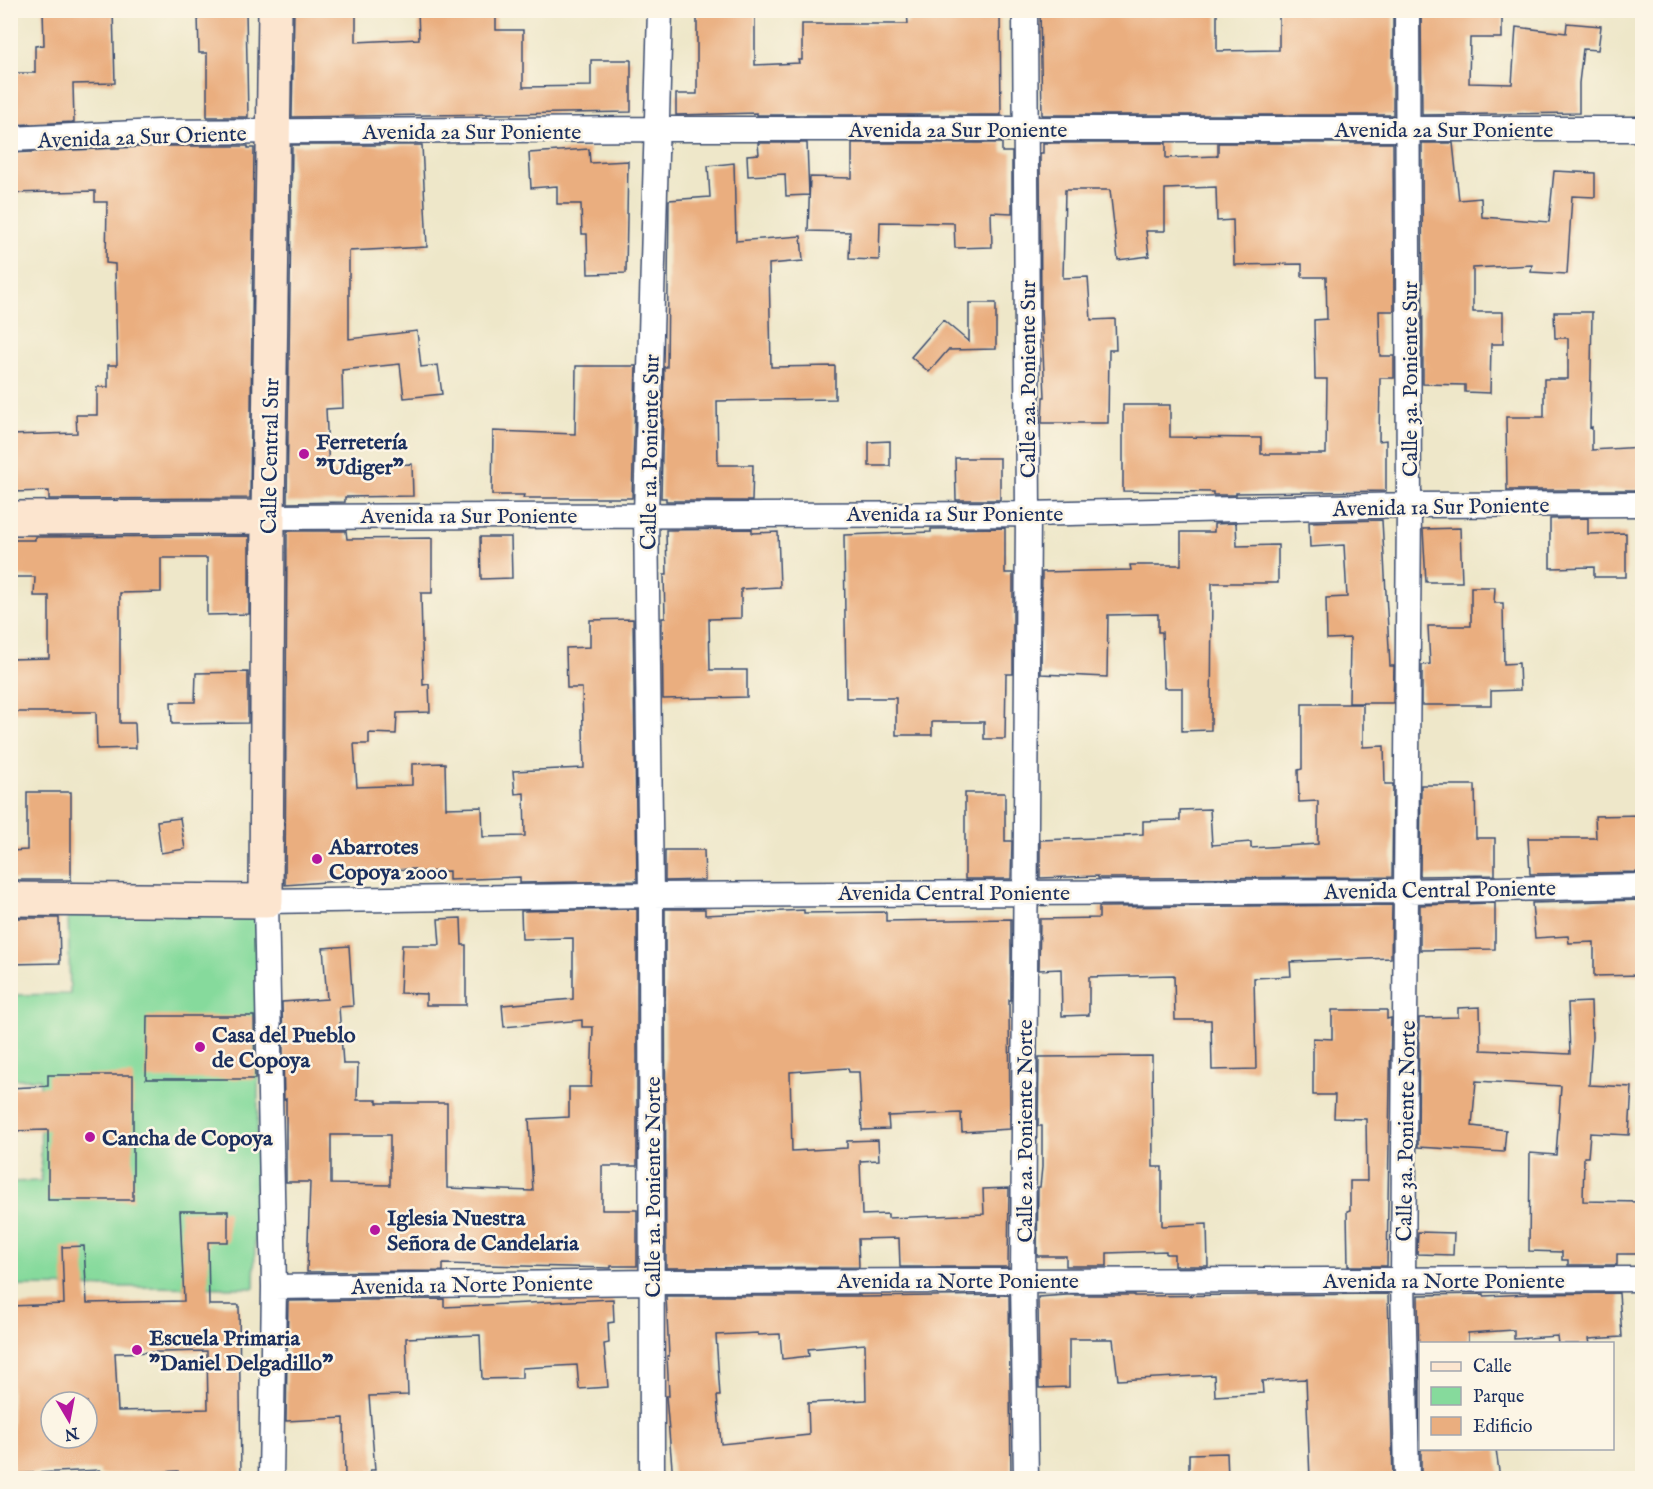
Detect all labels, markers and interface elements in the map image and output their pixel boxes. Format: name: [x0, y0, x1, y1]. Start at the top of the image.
street label: Avenida 2a Sur Poniente: [848, 117, 1067, 145]
street label: Avenida 2a Sur Poniente: [1334, 117, 1553, 145]
street label: Avenida 2a Sur Poniente: [362, 119, 581, 147]
street label: Avenida 2a Sur Oriente: [36, 120, 247, 156]
street label: Calle 2a. Poniente Sur: [1015, 280, 1043, 478]
street label: Calle 3a. Poniente Sur: [1397, 281, 1425, 477]
street label: Calle 1a. Poniente Sur: [635, 354, 667, 550]
street label: Calle Central Sur: [256, 378, 286, 534]
place label: Ferretería "Udiger": [316, 429, 408, 482]
marker: Ferretería "Udiger": [297, 447, 311, 461]
street label: Avenida 1a Sur Poniente: [1331, 492, 1550, 524]
street label: Avenida 1a Sur Poniente: [846, 501, 1063, 529]
street label: Avenida 1a Sur Poniente: [360, 503, 577, 531]
place label: Abarrotes Copoya 2000: [328, 834, 448, 887]
marker: Abarrotes Copoya 2000: [310, 852, 324, 866]
street label: Avenida Central Poniente: [1323, 875, 1556, 907]
street label: Avenida Central Poniente: [837, 880, 1070, 908]
street label: Calle 2a. Poniente Norte: [1012, 1019, 1040, 1243]
street label: Calle 3a. Poniente Norte: [1391, 1020, 1423, 1242]
place label: Casa del Pueblo de Copoya: [212, 1022, 356, 1075]
marker: Casa del Pueblo de Copoya: [193, 1040, 207, 1054]
street label: Calle 1a. Poniente Norte: [640, 1076, 668, 1298]
place label: Cancha de Copoya: [102, 1125, 273, 1153]
marker: Cancha de Copoya: [83, 1130, 97, 1144]
place label: Iglesia Nuestra Señora de Candelaria: [387, 1205, 579, 1258]
marker: Iglesia Nuestra Señora de Candelaria: [368, 1223, 382, 1237]
street label: Avenida 1a Norte Poniente: [836, 1268, 1079, 1296]
street label: Avenida 1a Norte Poniente: [1322, 1268, 1565, 1296]
street label: Avenida 1a Norte Poniente: [350, 1270, 593, 1302]
place label: Escuela Primaria "Daniel Delgadillo": [149, 1325, 333, 1378]
legend: [1419, 1342, 1614, 1450]
marker: Escuela Primaria "Daniel Delgadillo": [130, 1343, 144, 1357]
text: Calle: [1473, 1356, 1512, 1379]
text: Parque: [1473, 1386, 1524, 1409]
north arrow: [39, 1390, 99, 1450]
text: Edificio: [1473, 1416, 1533, 1439]
text: N: [63, 1422, 81, 1444]

